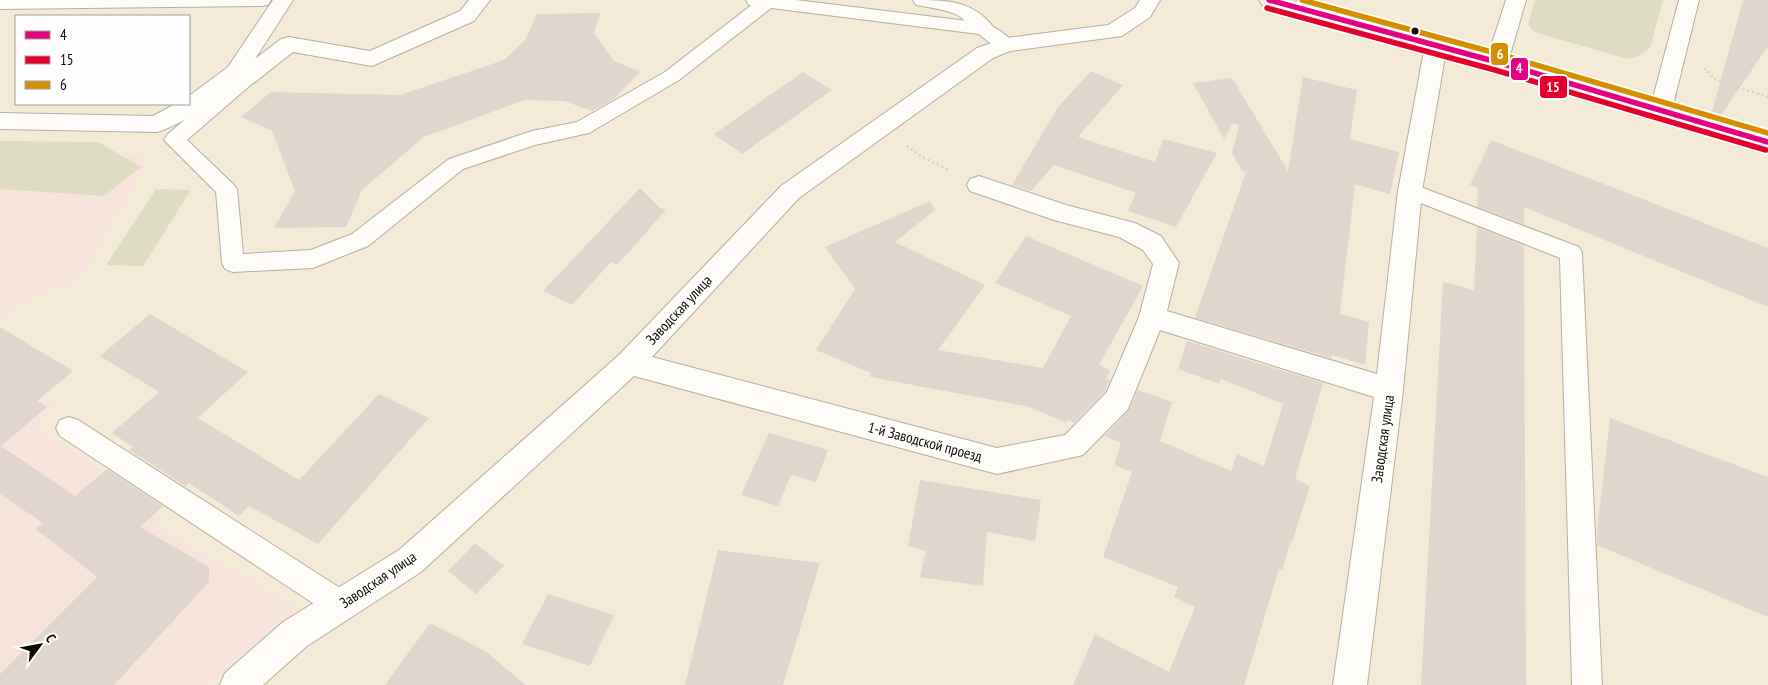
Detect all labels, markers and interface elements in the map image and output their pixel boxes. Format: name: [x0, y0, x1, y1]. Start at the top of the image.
legend: [15, 15, 190, 105]
text: 4: [60, 25, 67, 44]
unlabelled marker: [1410, 26, 1420, 36]
line badge: 6: [1490, 42, 1509, 66]
text: 6: [1497, 45, 1504, 63]
text: 15: [60, 50, 74, 69]
line badge: 4: [1510, 57, 1529, 81]
text: 4: [1516, 59, 1523, 77]
text: 6: [60, 75, 67, 94]
line badge: 15: [1539, 75, 1568, 99]
text: 15: [1546, 78, 1560, 96]
street label: Заводская улица: [642, 271, 716, 348]
street label: Заводская улица: [1367, 394, 1398, 484]
street label: 1-й Заводской проезд: [866, 417, 985, 466]
street label: Заводская улица: [336, 547, 420, 612]
north arrow: [15, 620, 65, 670]
text: С: [42, 631, 61, 646]

